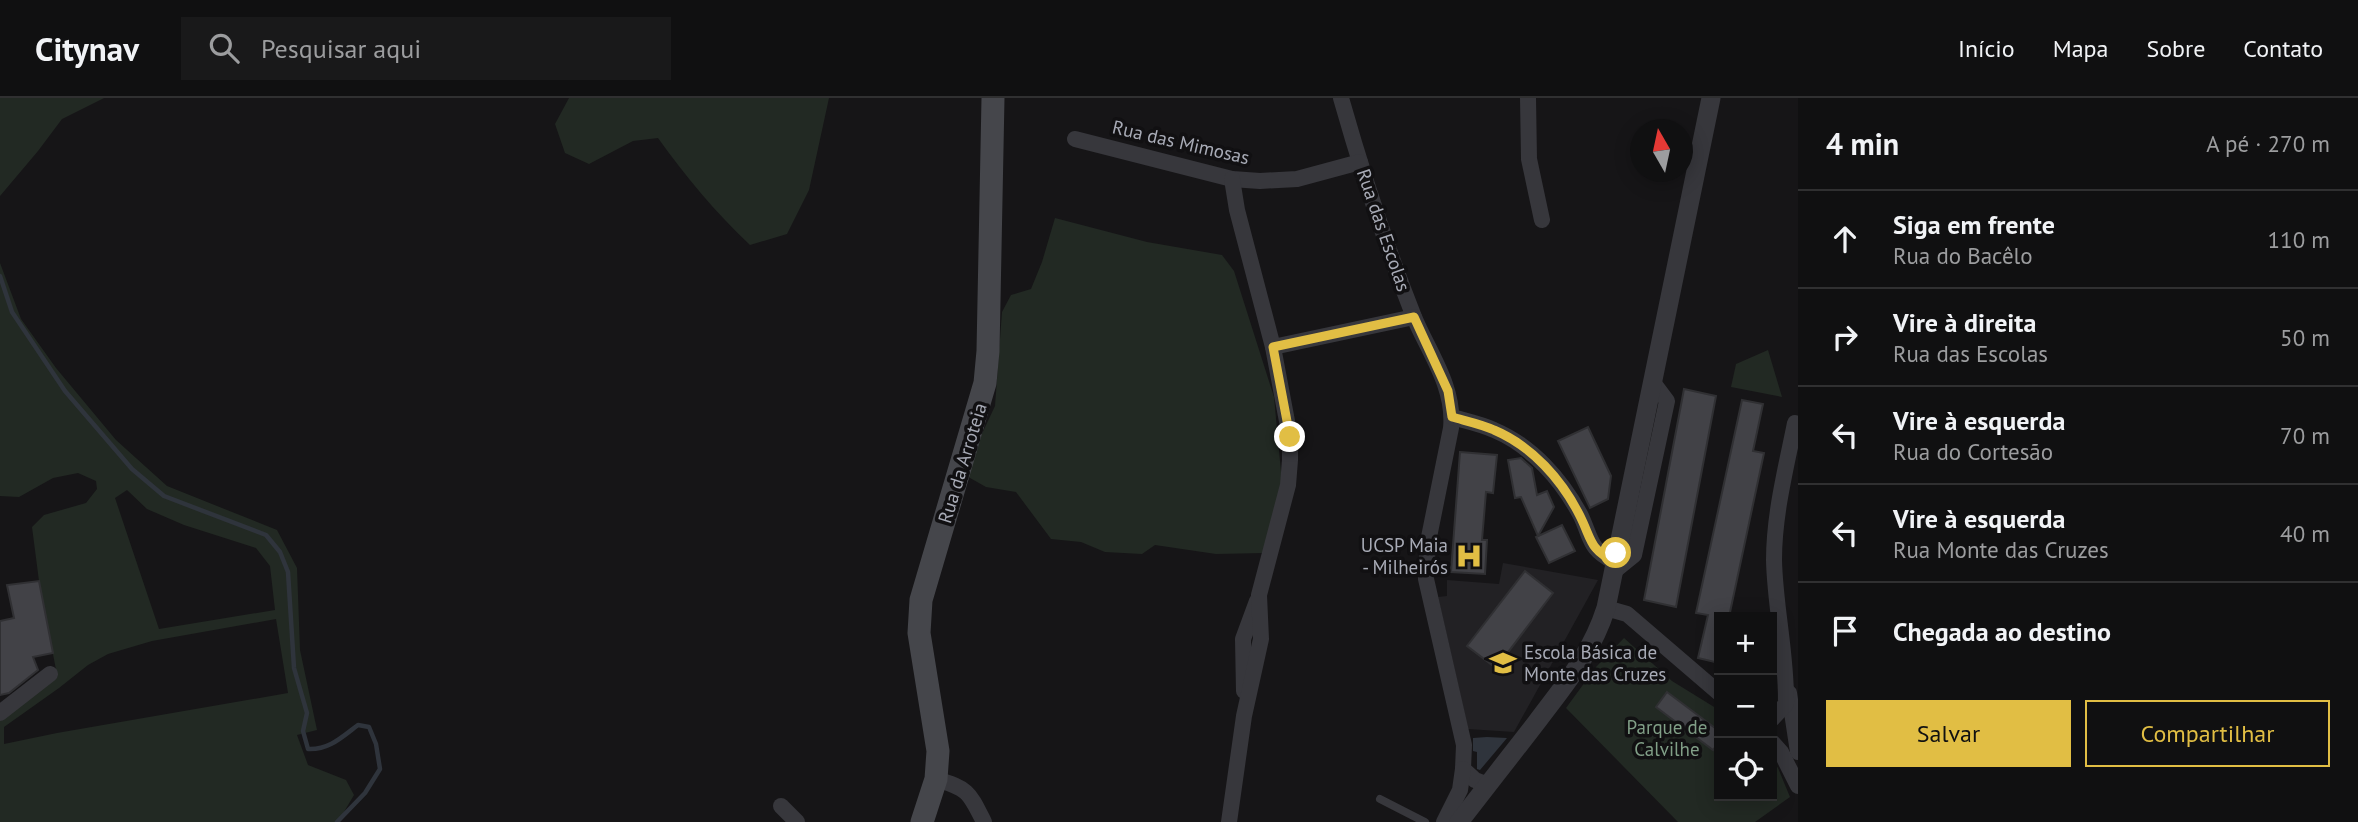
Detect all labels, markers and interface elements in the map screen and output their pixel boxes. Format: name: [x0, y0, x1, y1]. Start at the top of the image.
search box: [181, 17, 671, 80]
text: Citynav: [35, 27, 139, 70]
icon: search: [205, 29, 243, 67]
text: Pesquisar aqui: [261, 32, 421, 65]
text: Início: [1958, 33, 2015, 64]
text: Mapa: [2053, 33, 2108, 64]
text: Sobre: [2146, 33, 2205, 64]
text: Contato: [2243, 33, 2323, 64]
street label: Rua das Mimosas: [1110, 115, 1252, 169]
north arrow: [1630, 119, 1693, 182]
text: 4 min: [1826, 124, 1899, 163]
text: A pé · 270 m: [2206, 129, 2330, 158]
street label: Rua das Escolas: [1352, 166, 1416, 294]
text: Siga em frente: [1893, 208, 2055, 241]
icon: ahead: [1826, 220, 1864, 258]
text: 110 m: [2268, 225, 2330, 254]
text: Rua do Bacêlo: [1893, 241, 2033, 270]
text: Vire à direita: [1893, 306, 2036, 339]
icon: right: [1826, 318, 1864, 356]
text: 50 m: [2280, 323, 2330, 352]
text: Rua das Escolas: [1893, 339, 2048, 368]
street label: Rua da Arroteia: [932, 400, 992, 526]
text: Vire à esquerda: [1893, 404, 2065, 437]
icon: left: [1826, 416, 1864, 454]
route end: [1274, 421, 1305, 452]
text: 70 m: [2280, 421, 2330, 450]
text: Rua do Cortesão: [1893, 437, 2053, 466]
text: Vire à esquerda: [1893, 502, 2065, 535]
icon: left: [1826, 514, 1864, 552]
text: 40 m: [2280, 519, 2330, 548]
place label: UCSP Maia - Milheirós: [1361, 533, 1448, 579]
text: Rua Monte das Cruzes: [1893, 535, 2109, 564]
route start: [1600, 537, 1631, 568]
hospital icon: UCSP Maia - Milheirós: [1454, 541, 1484, 571]
map controls: [1714, 612, 1777, 801]
button: +: [1714, 612, 1777, 675]
icon: arrive: [1826, 612, 1864, 650]
text: Chegada ao destino: [1893, 615, 2111, 648]
place label: Escola Básica de Monte das Cruzes: [1524, 640, 1666, 686]
school or university icon: Escola Básica de Monte das Cruzes: [1488, 648, 1518, 678]
button: −: [1714, 675, 1777, 738]
button: Salvar: [1826, 700, 2071, 767]
button: Compartilhar: [2085, 700, 2330, 767]
park label: Parque de Calvilhe: [1627, 715, 1707, 761]
button: locate: [1714, 738, 1777, 801]

